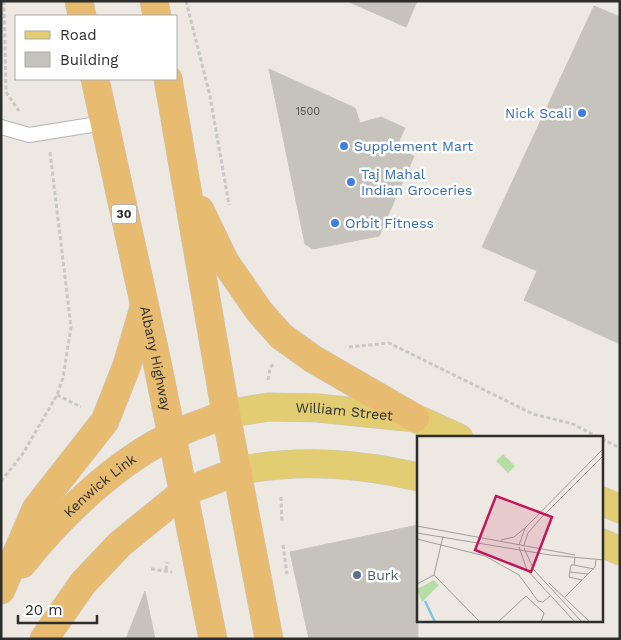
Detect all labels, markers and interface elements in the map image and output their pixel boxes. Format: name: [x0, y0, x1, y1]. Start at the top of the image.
legend: [15, 15, 178, 80]
text: Road: [60, 26, 97, 44]
text: Building: [60, 51, 118, 69]
house number: 1500: [296, 105, 320, 118]
place label: Nick Scali: [505, 105, 572, 121]
marker: Nick Scali: [576, 107, 588, 119]
place label: Supplement Mart: [354, 138, 473, 154]
marker: Supplement Mart: [338, 140, 350, 152]
place label: Taj Mahal Indian Groceries: [361, 166, 472, 198]
marker: Taj Mahal Indian Groceries: [345, 176, 357, 188]
road number: 30: [112, 204, 136, 223]
place label: Orbit Fitness: [345, 215, 434, 231]
marker: Orbit Fitness: [329, 217, 341, 229]
street label: Albany Highway: [137, 305, 175, 413]
street label: William Street: [295, 400, 394, 424]
inset map: [417, 436, 604, 622]
street label: Kenwick Link: [60, 450, 139, 520]
place label: Burk: [367, 567, 398, 583]
marker: Burk: [351, 569, 363, 581]
scale bar: [18, 592, 96, 624]
text: 20 m: [25, 601, 63, 619]

